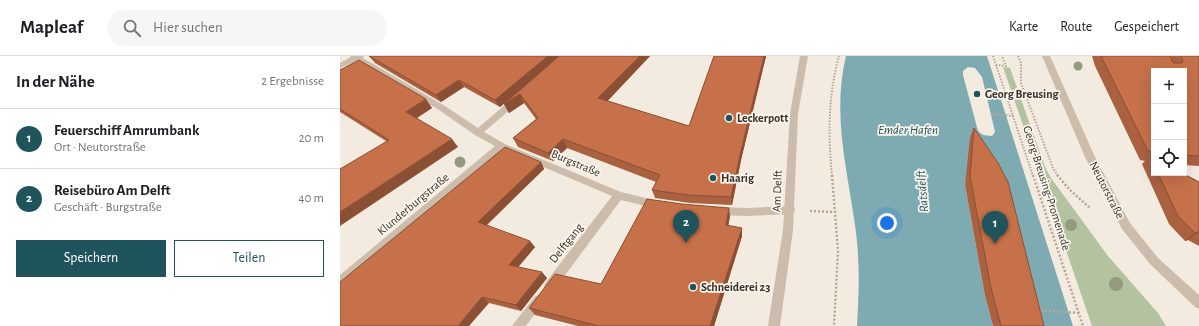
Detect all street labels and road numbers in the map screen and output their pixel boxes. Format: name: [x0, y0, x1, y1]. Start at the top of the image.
street label: Georg-Breusing-Promenade: [1021, 124, 1073, 252]
street label: Burgstraße: [550, 147, 602, 179]
street label: Neutorstraße: [1087, 159, 1127, 221]
street label: Am Delft: [770, 170, 784, 212]
street label: Klunderburgstraße: [375, 171, 451, 237]
street label: Delftgang: [547, 221, 585, 265]

